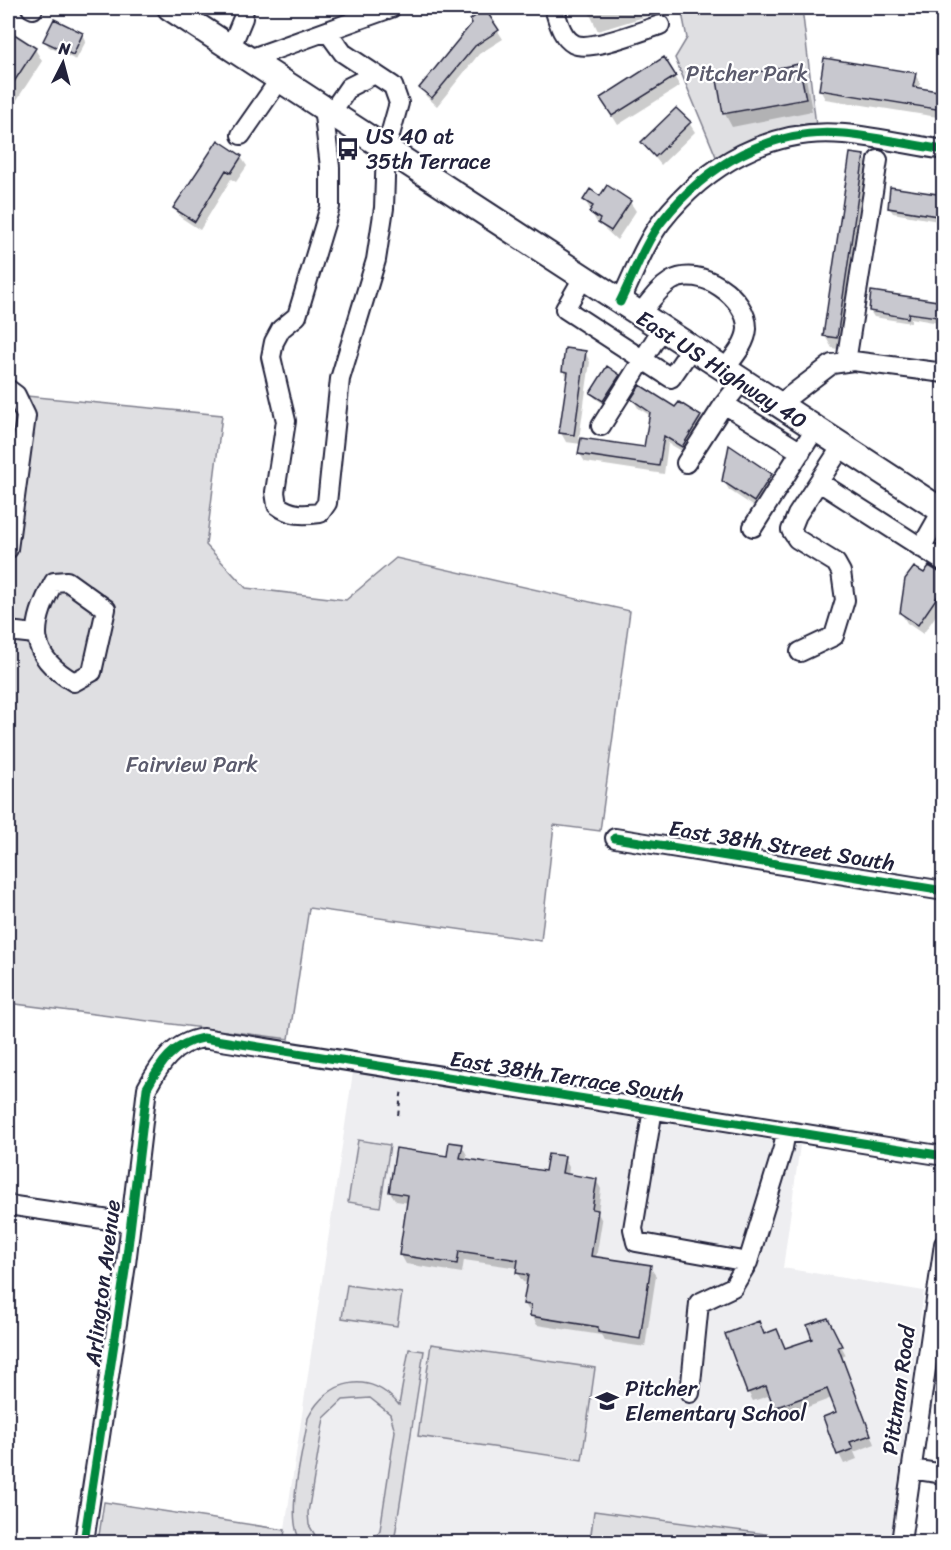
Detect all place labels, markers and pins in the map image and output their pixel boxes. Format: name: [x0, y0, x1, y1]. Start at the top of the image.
place label: US 40 at 35th Terrace: [366, 117, 491, 181]
bus stop icon: US 40 at 35th Terrace: [335, 136, 361, 162]
place label: Pitcher Elementary School: [625, 1369, 807, 1433]
school or university icon: Pitcher Elementary School: [594, 1388, 620, 1414]

